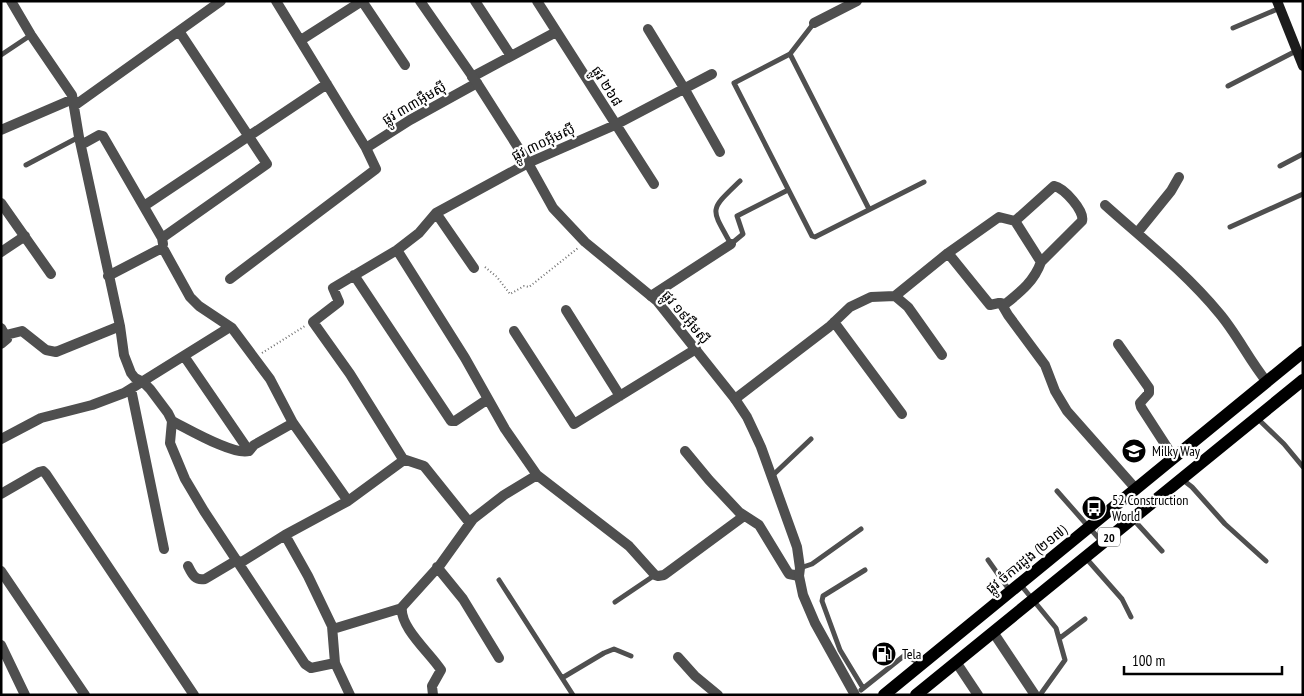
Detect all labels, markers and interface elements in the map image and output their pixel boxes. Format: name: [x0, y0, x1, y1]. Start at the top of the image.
street label: ផ្លូវ ២៦៨: [585, 62, 626, 111]
street label: ផ្លូវ ៣៣អ៊ឹមស៊ី: [379, 77, 451, 131]
street label: ផ្លូវ ៣០អ៊ឹមស៊ី: [508, 119, 579, 167]
street label: ផ្លូវ ១៩អ៊ឹមស៊ី: [656, 286, 714, 350]
school or university icon: Milky Way: [1121, 438, 1147, 464]
place label: Milky Way: [1152, 442, 1201, 460]
place label: 52 Construction World: [1112, 491, 1188, 525]
bus stop icon: 52 Construction World: [1081, 495, 1107, 521]
street label: ផ្លូវ ចំការដូង (២១៧): [982, 520, 1073, 600]
road number: 20: [1098, 528, 1120, 546]
fuel station icon: Tela: [871, 641, 897, 667]
scale bar: [1124, 644, 1282, 676]
place label: Tela: [902, 645, 921, 663]
text: 100 m: [1132, 651, 1165, 670]

